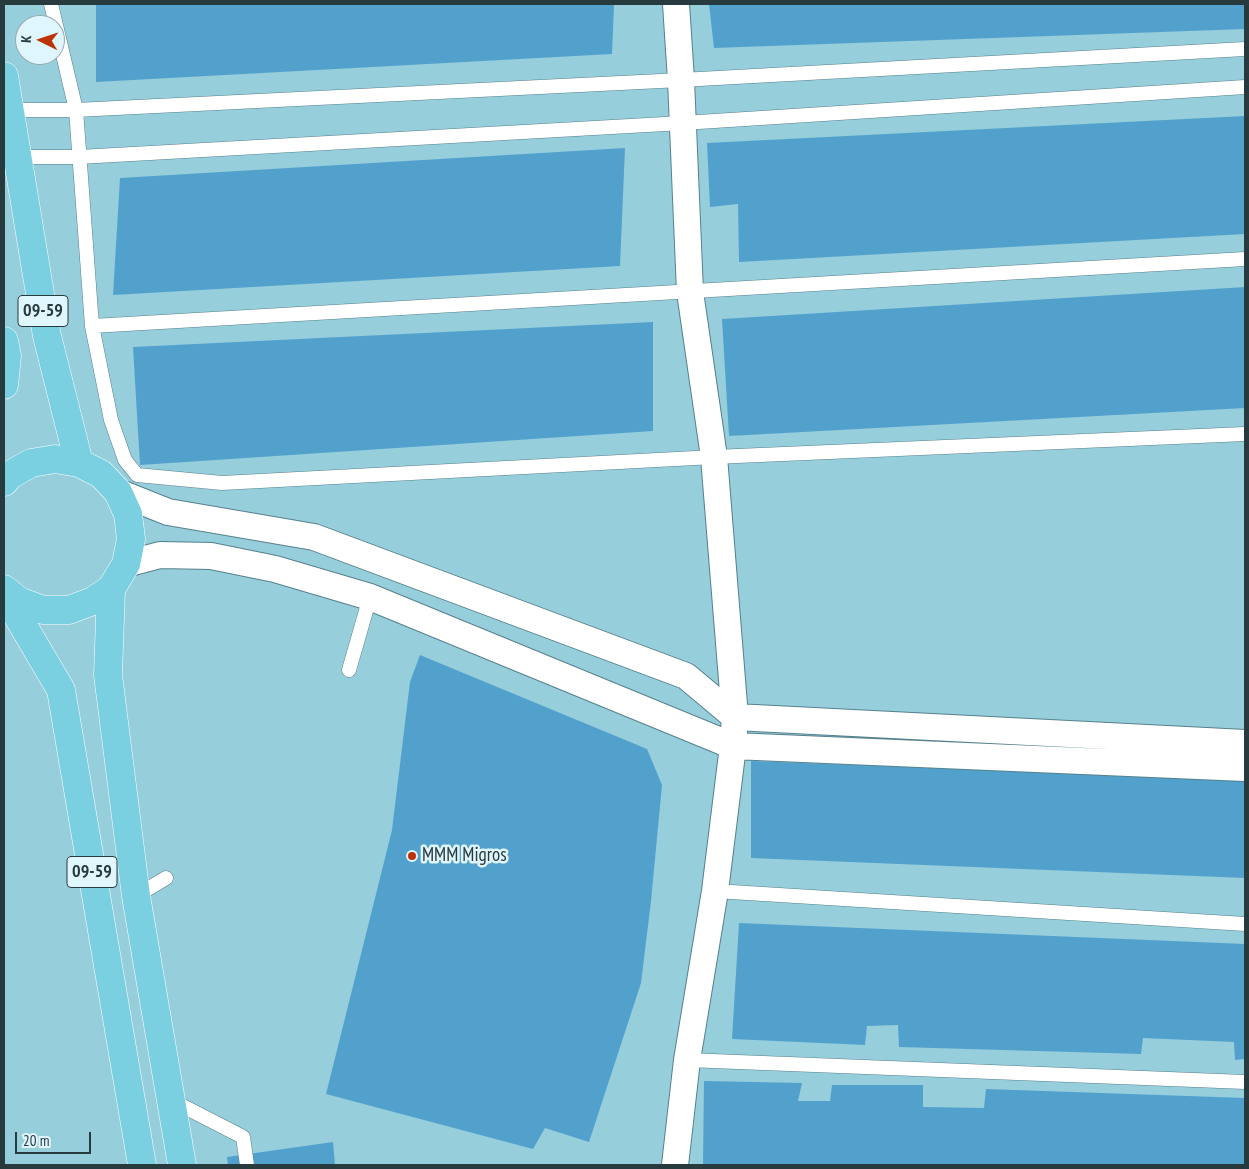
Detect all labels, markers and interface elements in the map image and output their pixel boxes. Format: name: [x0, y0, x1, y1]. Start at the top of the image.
north arrow: [15, 15, 65, 65]
text: K: [17, 35, 35, 43]
road number: 09-59: [18, 296, 68, 326]
place label: MMM Migros: [422, 845, 507, 867]
marker: MMM Migros: [406, 850, 418, 862]
road number: 09-59: [67, 856, 117, 888]
scale bar: [18, 1122, 94, 1154]
text: 20 m: [23, 1131, 49, 1150]

